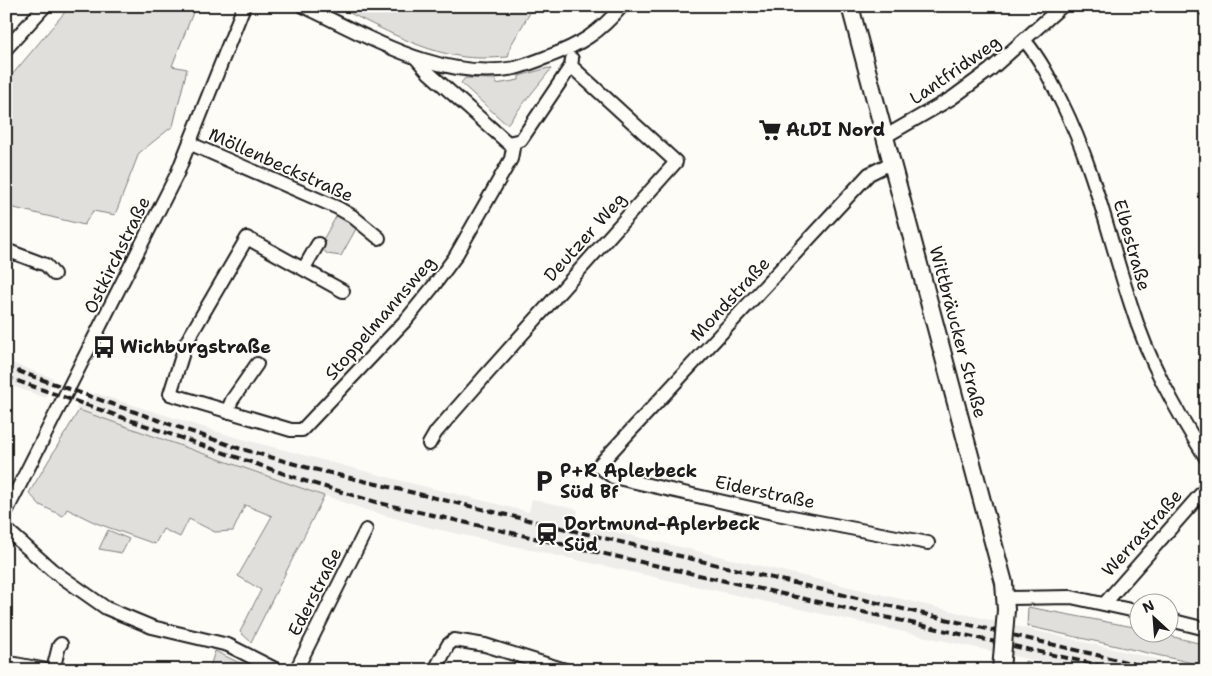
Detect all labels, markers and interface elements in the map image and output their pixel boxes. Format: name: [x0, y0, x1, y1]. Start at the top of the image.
street label: Lantfridweg: [905, 30, 1005, 110]
supermarket icon: ALDI Nord: [757, 117, 783, 143]
place label: ALDI Nord: [786, 118, 885, 142]
street label: Möllenbeckstraße: [205, 122, 357, 208]
street label: Deutzer Weg: [539, 187, 631, 287]
street label: Ostkirchstraße: [78, 192, 156, 318]
street label: Elbestraße: [1108, 197, 1156, 293]
street label: Wittbräucker Straße: [923, 243, 993, 421]
street label: Stoppelmannsweg: [319, 251, 441, 385]
street label: Mondstraße: [685, 252, 775, 346]
bus stop icon: Wichburgstraße: [91, 334, 117, 360]
place label: Wichburgstraße: [120, 335, 271, 359]
place label: P+R Aplerbeck Süd Bf: [560, 459, 697, 504]
parking icon: P+R Aplerbeck Süd Bf: [531, 468, 557, 494]
street label: Eiderstraße: [713, 470, 817, 514]
street label: Werrastraße: [1096, 484, 1188, 582]
place label: Dortmund-Aplerbeck Süd: [564, 512, 760, 557]
station icon: Dortmund-Aplerbeck Süd: [534, 521, 560, 547]
street label: Ederstraße: [282, 544, 348, 640]
north arrow: [1130, 594, 1180, 644]
text: N: [1139, 596, 1157, 617]

